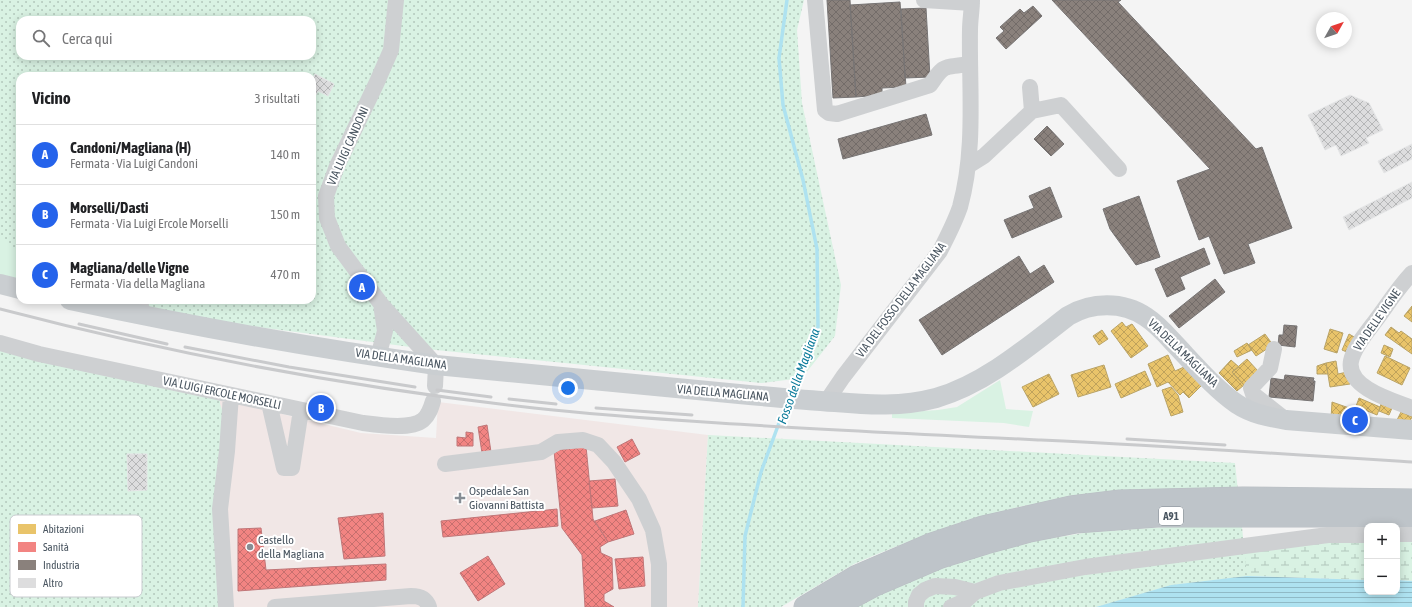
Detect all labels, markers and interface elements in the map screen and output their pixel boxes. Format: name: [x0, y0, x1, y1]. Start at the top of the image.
north arrow: [1316, 12, 1352, 48]
search box: [16, 16, 316, 60]
icon: search: [30, 27, 52, 49]
text: Cerca qui: [62, 30, 112, 47]
text: Vicino: [32, 88, 71, 108]
text: 3 risultati: [254, 91, 300, 106]
street label: VIA LUIGI CANDONI: [324, 105, 372, 187]
text: Candoni/Magliana (H): [70, 139, 191, 156]
text: A: [42, 147, 48, 162]
text: 140 m: [271, 147, 300, 162]
text: Fermata · Via Luigi Candoni: [70, 156, 198, 171]
text: Morselli/Dasti: [70, 199, 149, 216]
text: B: [42, 207, 48, 222]
text: 150 m: [271, 207, 300, 222]
text: Fermata · Via Luigi Ercole Morselli: [70, 216, 228, 231]
street label: VIA DEL FOSSO DELLA MAGLIANA: [853, 240, 949, 360]
text: Magliana/delle Vigne: [70, 259, 189, 276]
text: C: [42, 267, 48, 282]
text: 470 m: [271, 267, 300, 282]
pin: A: [349, 272, 375, 302]
text: Fermata · Via della Magliana: [70, 276, 205, 291]
street label: VIA DELLE VIGNE: [1351, 287, 1403, 353]
street label: VIA DELLA MAGLIANA: [1145, 316, 1221, 390]
water label: Fosso della Magliana: [774, 326, 823, 426]
street label: VIA DELLA MAGLIANA: [355, 346, 448, 372]
street label: VIA LUIGI ERCOLE MORSELLI: [162, 374, 282, 412]
your location: [558, 378, 578, 398]
street label: VIA DELLA MAGLIANA: [677, 382, 770, 404]
pin: B: [308, 393, 334, 423]
pin: C: [1342, 405, 1368, 435]
place label: Ospedale San Giovanni Battista: [469, 484, 544, 512]
marker: Ospedale San Giovanni Battista: [454, 492, 466, 504]
road number: A91: [1159, 507, 1183, 525]
legend: [10, 515, 142, 597]
text: Abitazioni: [43, 523, 84, 535]
map controls: [1364, 523, 1400, 595]
button: +: [1364, 523, 1400, 559]
place label: Castello della Magliana: [258, 533, 324, 561]
text: Sanità: [43, 541, 69, 553]
marker: Castello della Magliana: [245, 542, 255, 552]
text: Industria: [43, 559, 80, 571]
button: −: [1364, 559, 1400, 595]
text: Altro: [43, 577, 63, 589]

